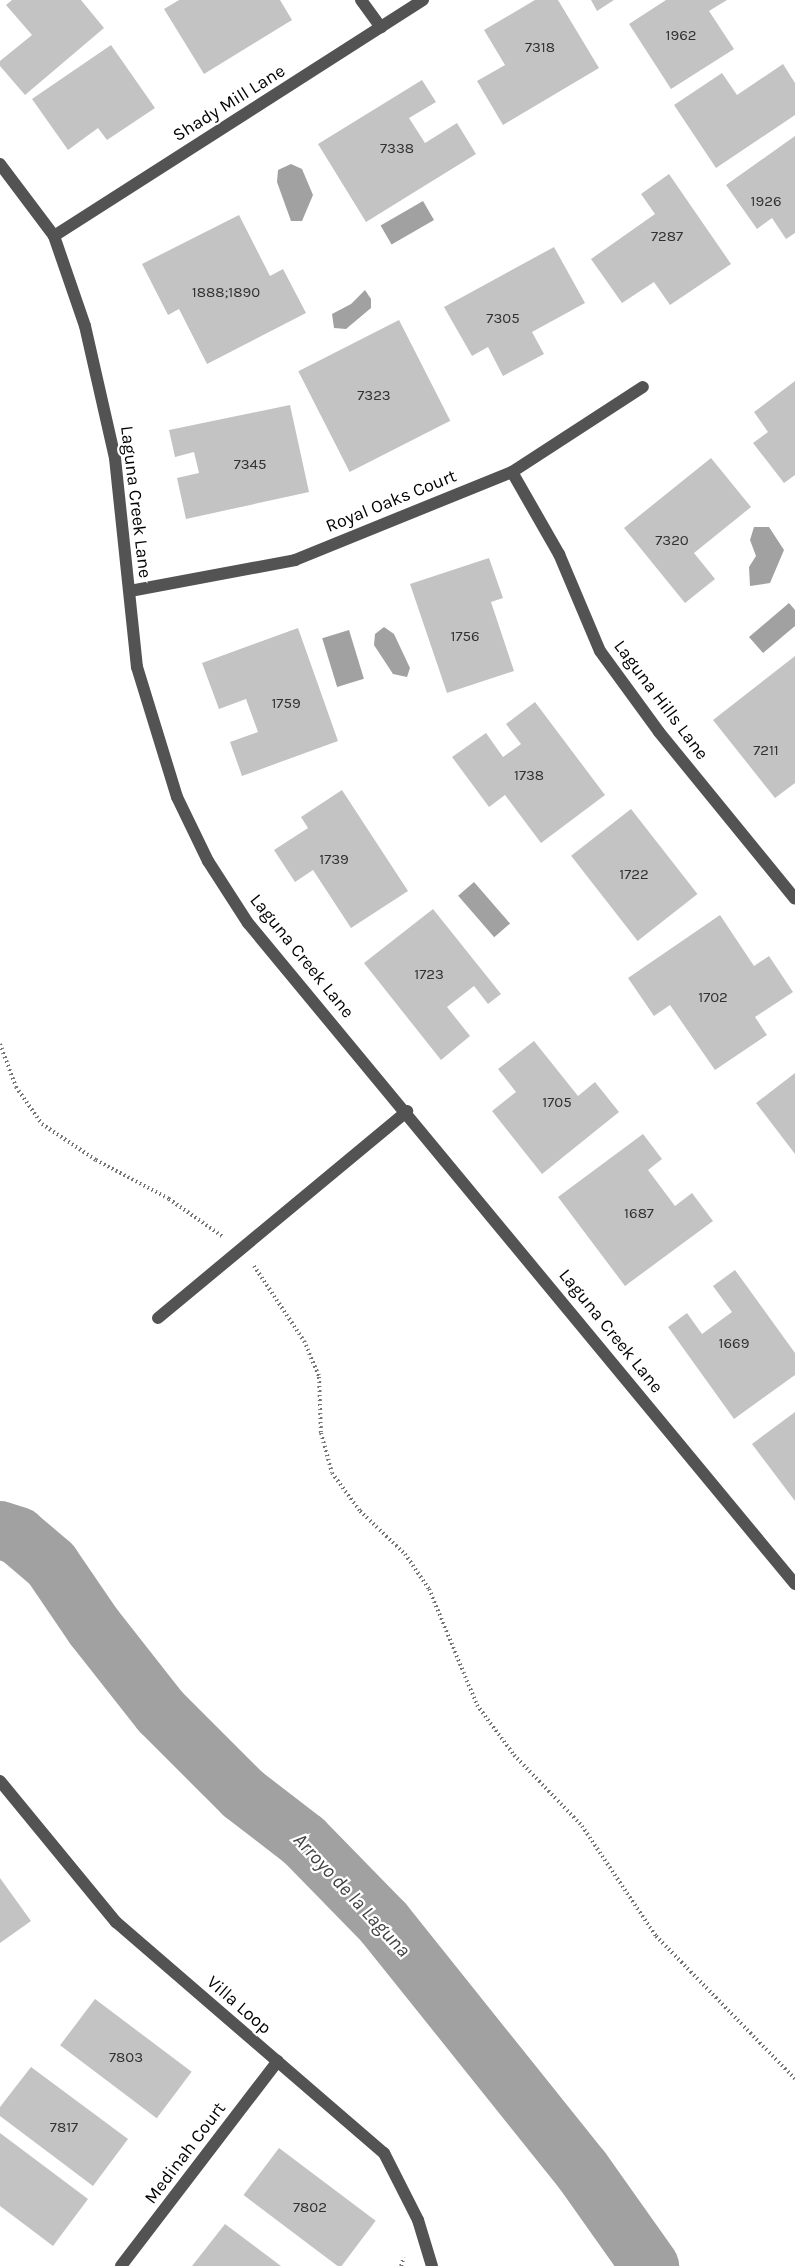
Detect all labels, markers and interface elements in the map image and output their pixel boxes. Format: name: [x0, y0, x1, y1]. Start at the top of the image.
house number: 1962: [666, 27, 696, 45]
house number: 7318: [525, 39, 555, 57]
street label: Shady Mill Lane: [169, 60, 289, 146]
house number: 7338: [380, 140, 414, 158]
house number: 1926: [751, 193, 781, 211]
house number: 7287: [651, 228, 683, 246]
house number: 1888;1890: [192, 284, 260, 302]
house number: 7305: [486, 310, 520, 328]
house number: 7323: [357, 387, 391, 405]
street label: Laguna Creek Lane: [116, 425, 156, 579]
house number: 7345: [234, 456, 266, 474]
street label: Royal Oaks Court: [323, 465, 459, 537]
house number: 7320: [655, 532, 689, 550]
house number: 1756: [450, 628, 480, 646]
street label: Laguna Hills Lane: [609, 636, 713, 764]
house number: 1759: [271, 695, 301, 713]
house number: 7211: [753, 742, 779, 760]
house number: 1738: [514, 767, 544, 785]
house number: 1739: [319, 851, 349, 869]
house number: 1722: [619, 866, 649, 884]
street label: Laguna Creek Lane: [245, 890, 359, 1022]
house number: 1723: [414, 966, 444, 984]
house number: 1702: [698, 989, 728, 1007]
house number: 1705: [542, 1094, 572, 1112]
house number: 1687: [624, 1205, 654, 1223]
street label: Laguna Creek Lane: [554, 1265, 668, 1397]
house number: 1669: [719, 1335, 749, 1353]
water label: Arroyo de la Laguna: [288, 1828, 416, 1962]
street label: Villa Loop: [202, 1971, 276, 2039]
house number: 7803: [109, 2049, 143, 2067]
street label: Medinah Court: [140, 2098, 230, 2208]
house number: 7817: [50, 2119, 78, 2137]
house number: 7802: [293, 2199, 327, 2217]

